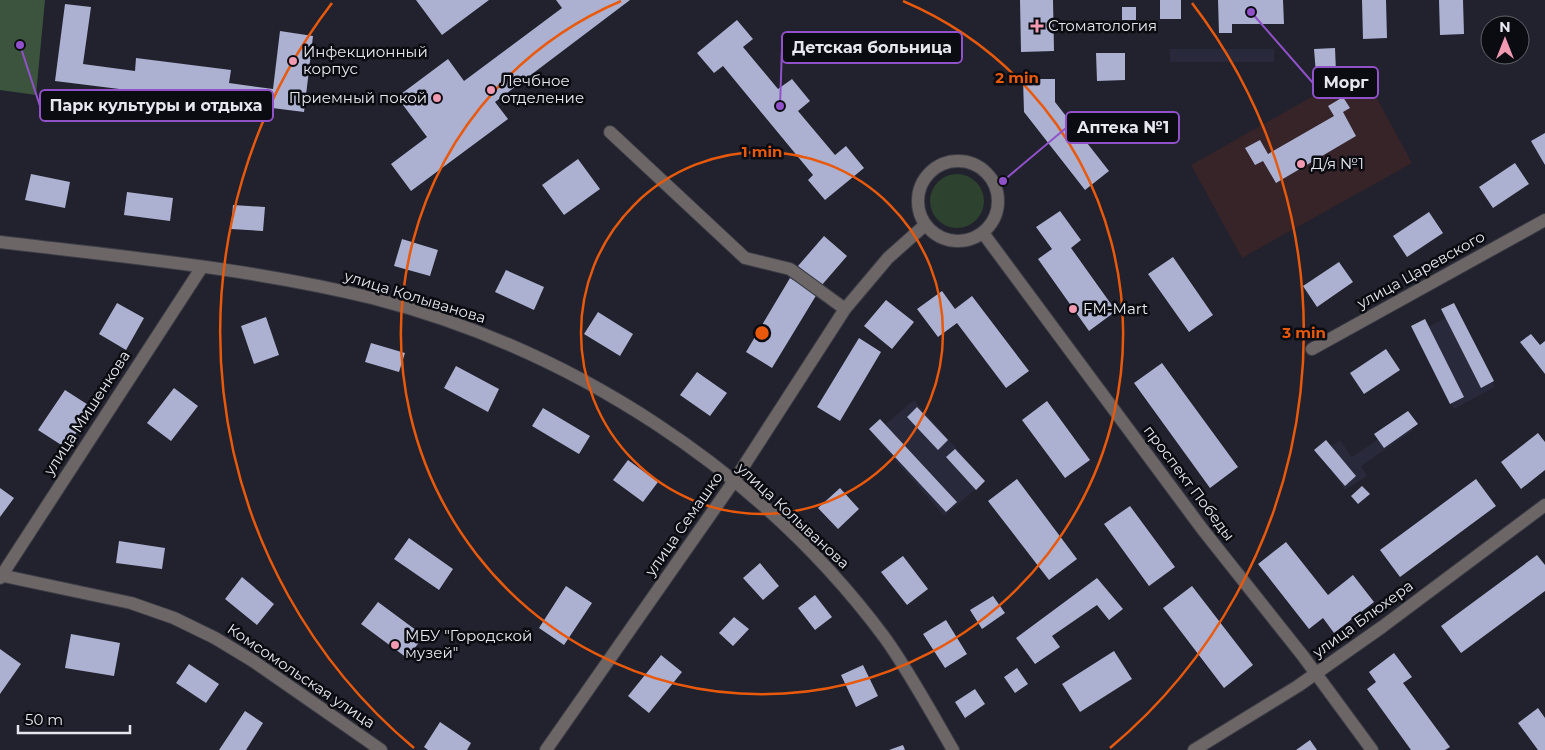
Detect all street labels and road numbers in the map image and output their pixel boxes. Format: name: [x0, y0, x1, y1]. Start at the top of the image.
street label: улица Царевского: [1353, 227, 1488, 313]
street label: улица Колыванова: [341, 266, 488, 327]
street label: улица Мишенкова: [39, 347, 134, 479]
street label: проспект Победы: [1140, 421, 1239, 544]
street label: улица Колыванова: [732, 458, 854, 573]
street label: улица Семашко: [640, 468, 727, 580]
street label: улица Блюхера: [1308, 576, 1417, 662]
street label: Комсомольская улица: [224, 619, 379, 732]

